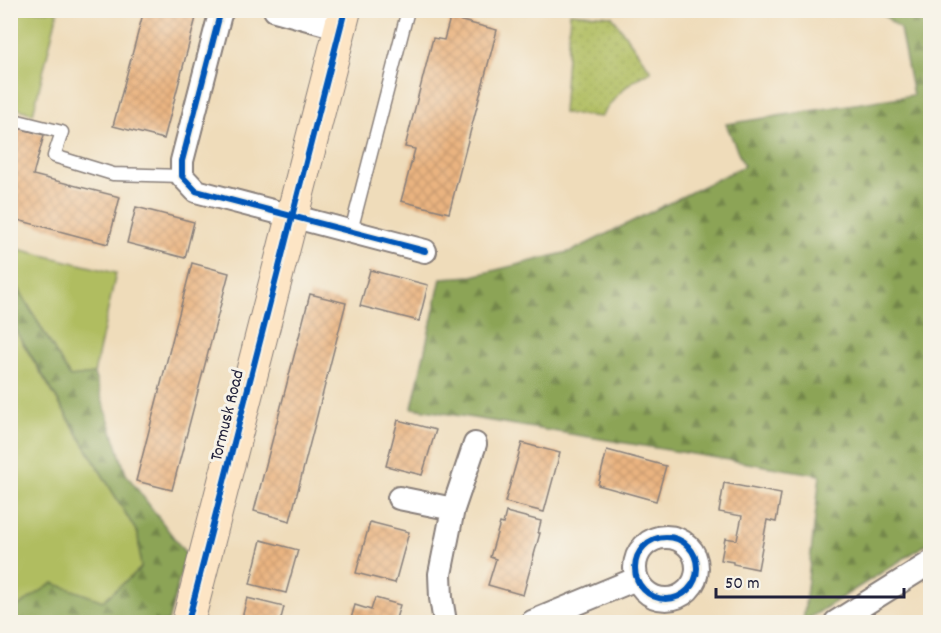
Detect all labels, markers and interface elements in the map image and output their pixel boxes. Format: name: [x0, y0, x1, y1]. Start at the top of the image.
street label: Tormusk Road: [205, 367, 252, 464]
scale bar: [716, 561, 904, 599]
text: 50 m: [725, 572, 760, 597]

